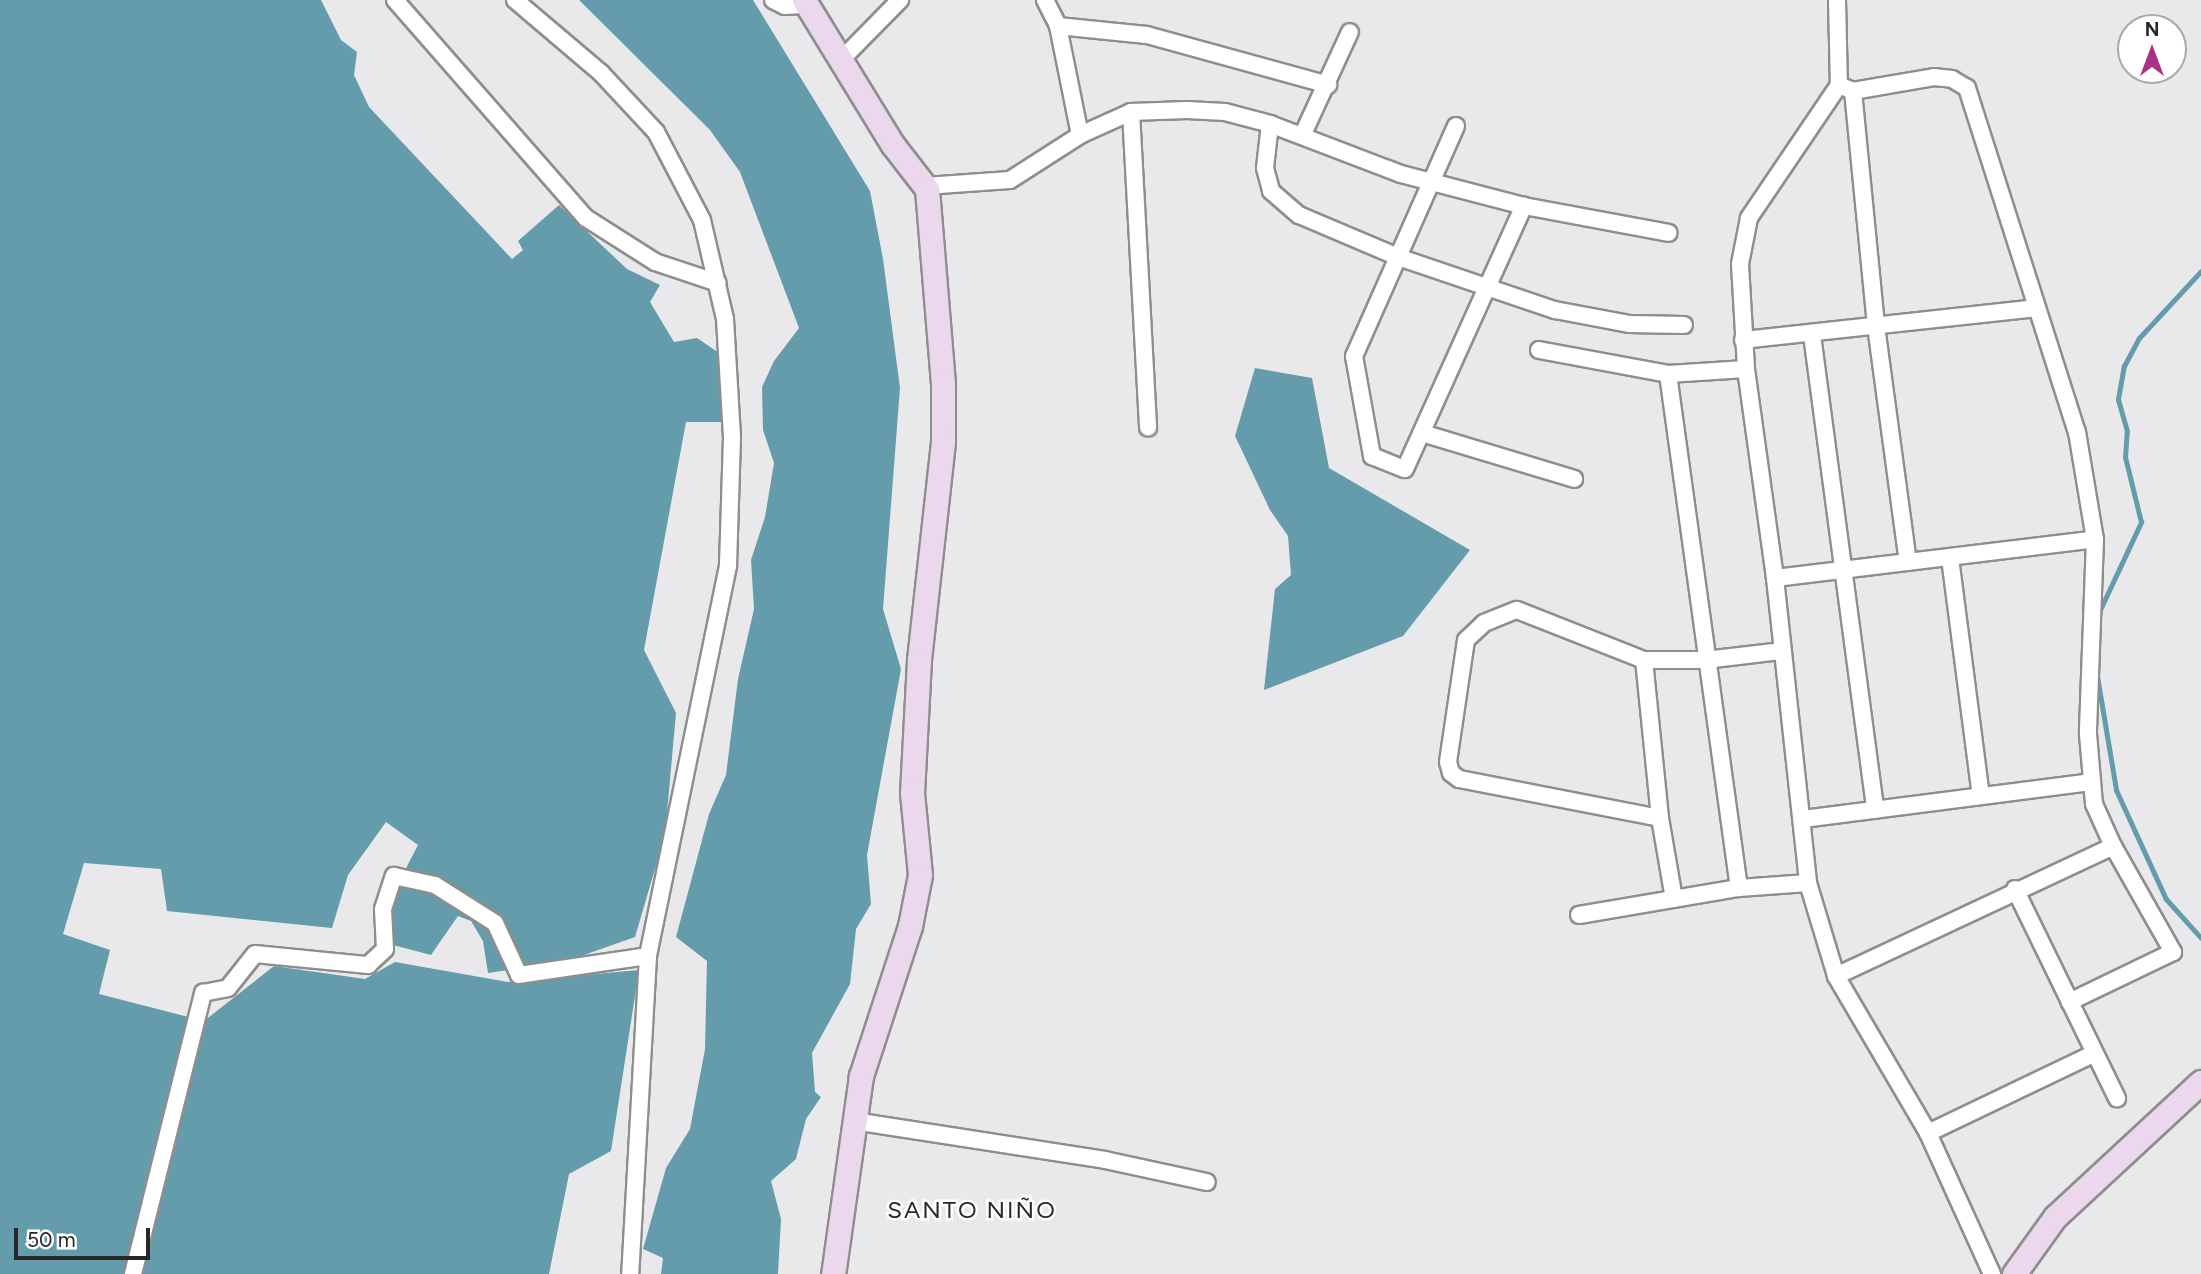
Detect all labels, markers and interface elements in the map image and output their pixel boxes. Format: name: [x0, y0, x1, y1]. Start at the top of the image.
north arrow: [2117, 14, 2187, 84]
text: N: [2145, 18, 2159, 41]
district label: SANTO NIÑO: [888, 1196, 1056, 1224]
scale bar: [18, 1214, 154, 1258]
text: 50 m: [27, 1227, 76, 1252]

